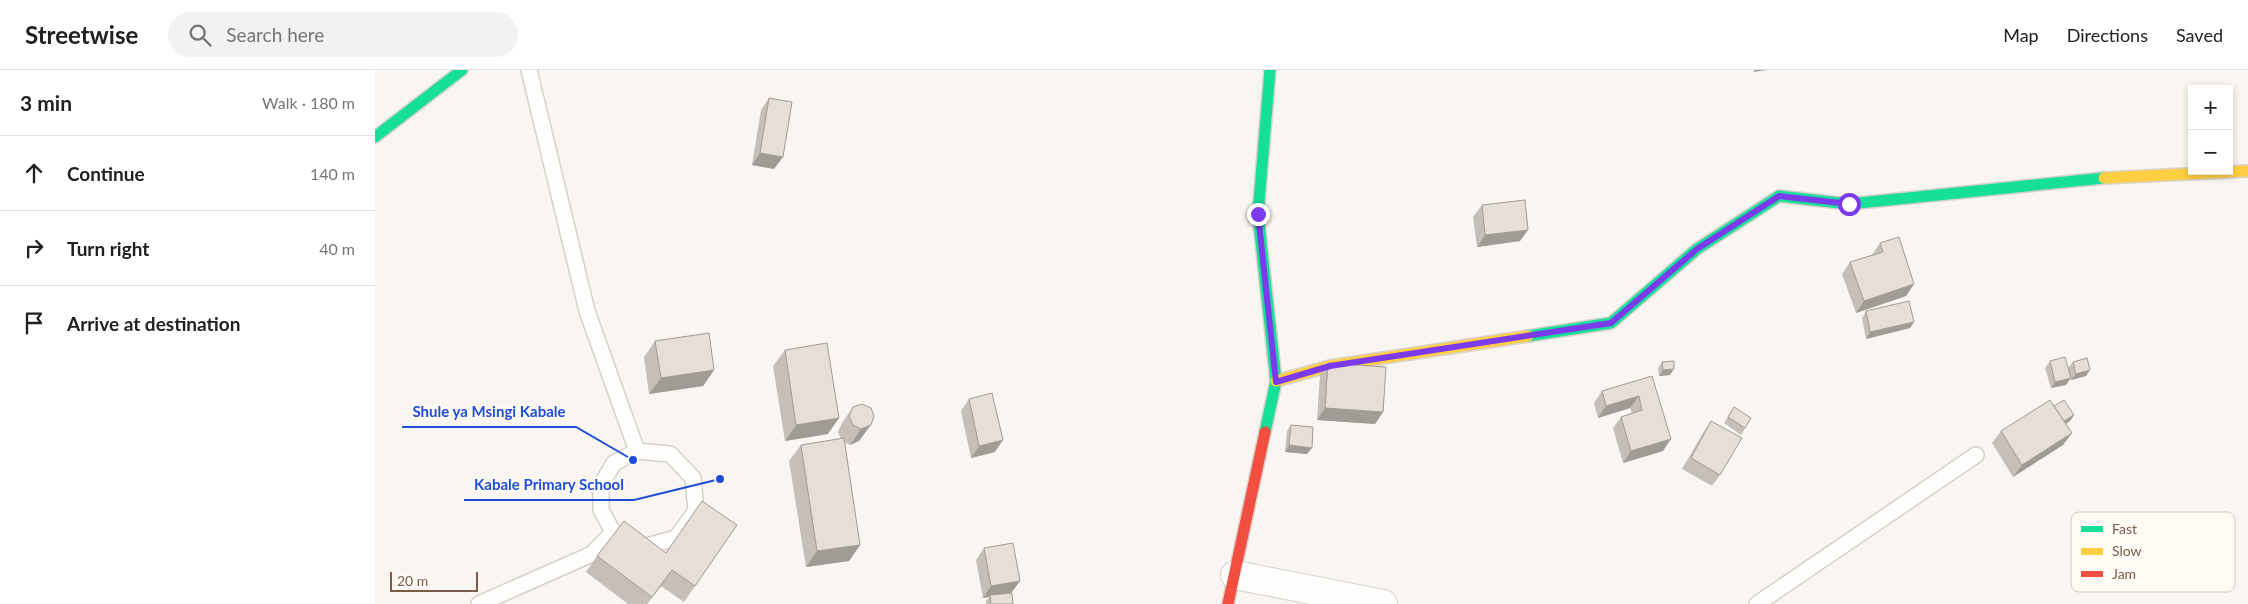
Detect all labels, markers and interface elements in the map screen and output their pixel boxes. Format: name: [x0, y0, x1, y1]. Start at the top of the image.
search box: [168, 12, 518, 57]
text: Streetwise: [25, 20, 138, 49]
icon: search: [186, 21, 214, 49]
text: Search here: [226, 23, 324, 46]
text: Map: [2003, 24, 2039, 46]
text: Directions: [2067, 24, 2148, 46]
text: Saved: [2176, 24, 2223, 46]
map controls: [2188, 85, 2233, 175]
button: +: [2188, 85, 2233, 130]
text: 3 min: [20, 90, 72, 115]
text: Walk · 180 m: [262, 93, 355, 112]
button: −: [2188, 130, 2233, 175]
icon: ahead: [20, 159, 48, 187]
text: Continue: [67, 162, 145, 185]
text: 140 m: [310, 164, 355, 183]
route start: [1838, 193, 1861, 216]
route end: [1247, 203, 1270, 226]
icon: right: [20, 234, 48, 262]
text: Turn right: [67, 237, 149, 260]
text: 40 m: [319, 239, 355, 258]
icon: arrive: [20, 309, 48, 337]
text: Arrive at destination: [67, 312, 240, 335]
callout: Shule ya Msingi Kabale: [402, 397, 576, 427]
text: Shule ya Msingi Kabale: [413, 402, 566, 420]
callout: Kabale Primary School: [464, 470, 634, 500]
text: Kabale Primary School: [474, 475, 624, 493]
legend: [2071, 512, 2235, 592]
text: Fast: [2112, 520, 2137, 537]
text: Slow: [2112, 542, 2142, 559]
text: Jam: [2112, 565, 2136, 582]
scale bar: [390, 569, 477, 592]
text: 20 m: [397, 572, 428, 589]

